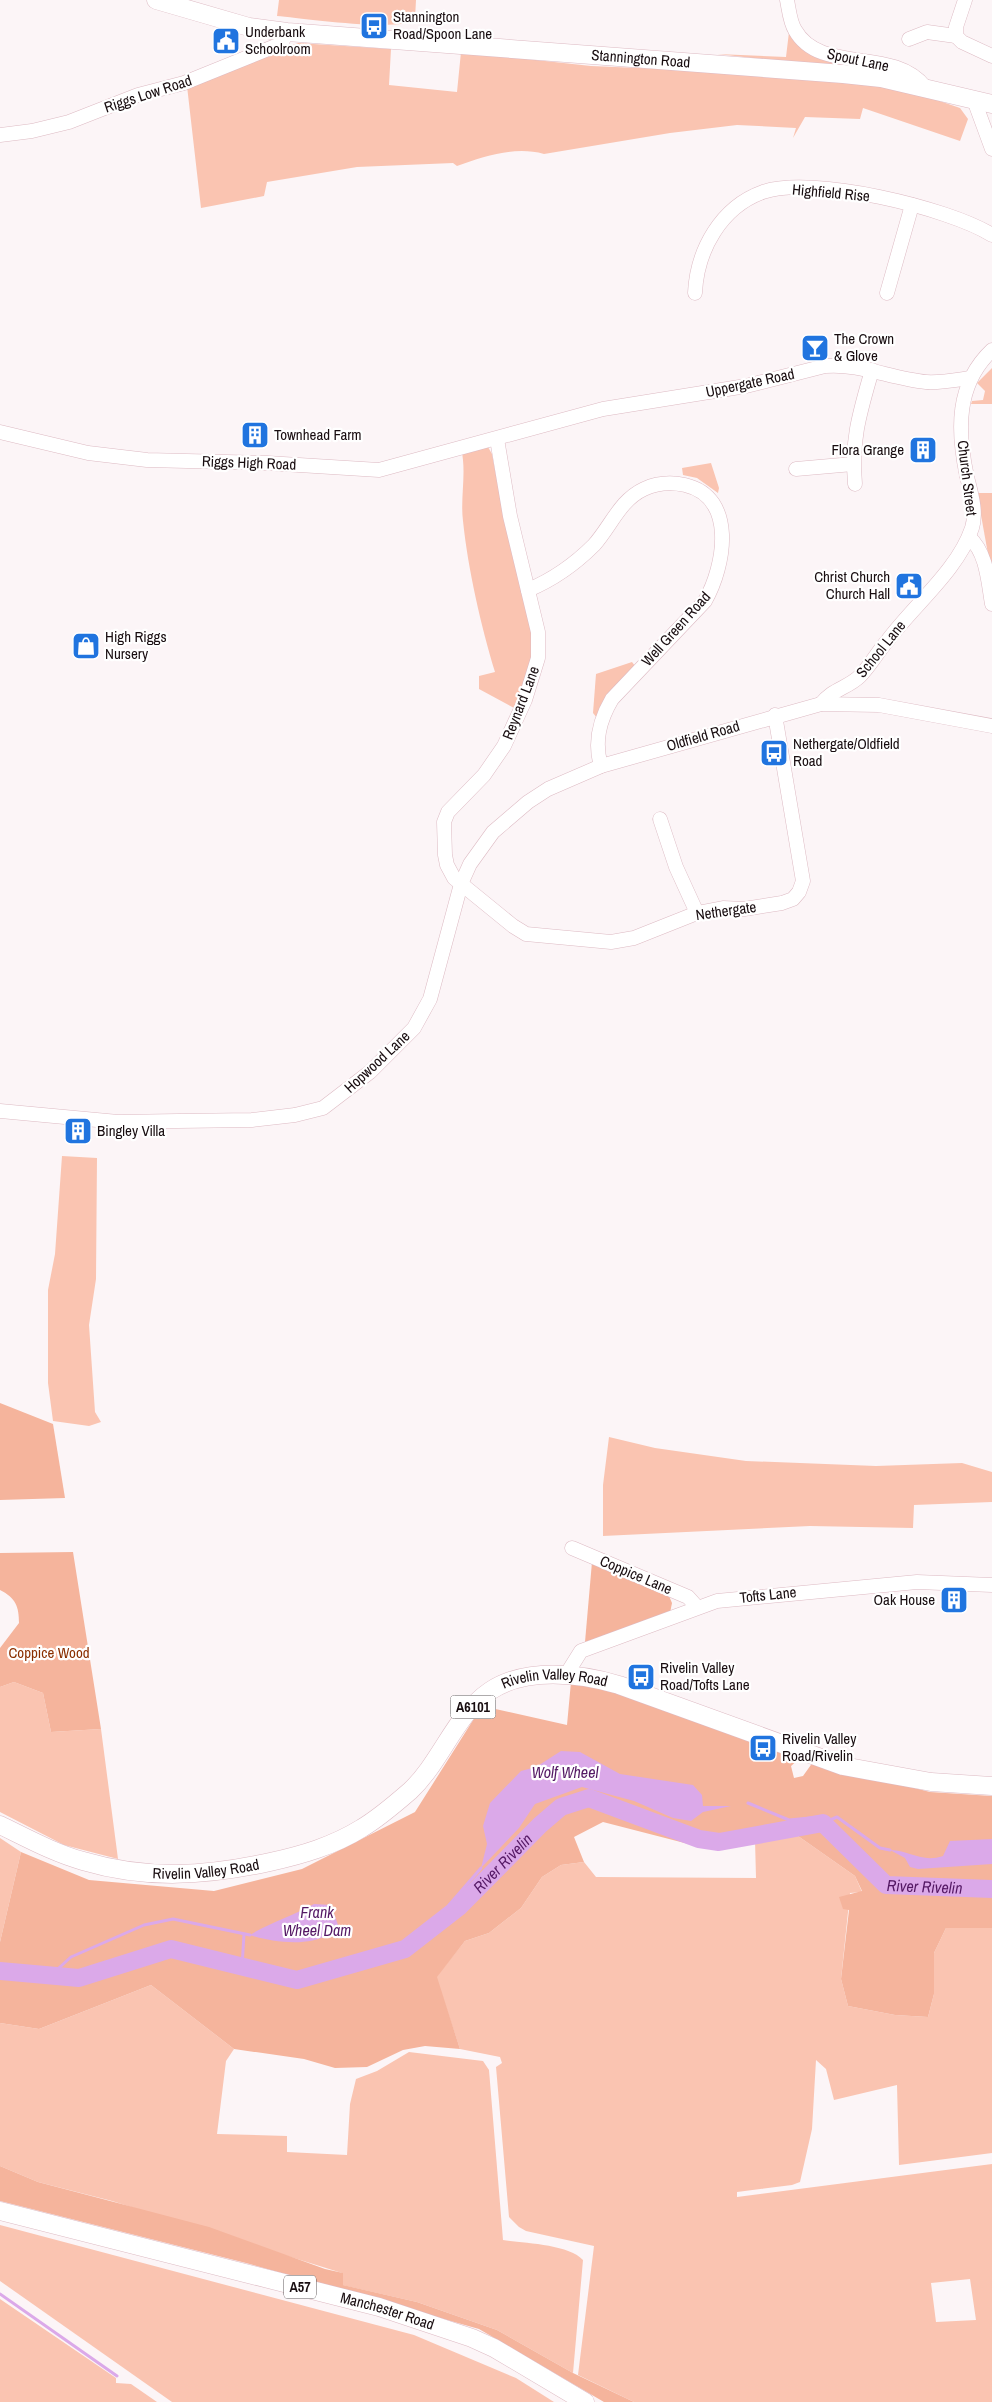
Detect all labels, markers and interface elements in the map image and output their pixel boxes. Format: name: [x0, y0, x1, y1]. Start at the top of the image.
place label: Stannington Road/Spoon Lane: [393, 6, 492, 44]
bus stop icon: Stannington Road/Spoon Lane: [359, 11, 389, 41]
place label: Underbank Schoolroom: [245, 21, 311, 59]
public building icon: Underbank Schoolroom: [211, 26, 241, 56]
street label: Spout Lane: [825, 43, 891, 76]
street label: Stannington Road: [591, 44, 691, 72]
street label: Riggs Low Road: [101, 69, 194, 118]
street label: Highfield Rise: [791, 179, 871, 206]
place label: The Crown & Glove: [834, 328, 894, 366]
bar icon: The Crown & Glove: [800, 333, 830, 363]
street label: Uppergate Road: [704, 363, 796, 402]
building icon: Townhead Farm: [240, 420, 270, 450]
place label: Townhead Farm: [274, 424, 362, 445]
building icon: Flora Grange: [908, 435, 938, 465]
place label: Flora Grange: [832, 439, 904, 460]
street label: Church Street: [952, 439, 983, 517]
street label: Riggs High Road: [202, 450, 297, 475]
place label: Christ Church Church Hall: [814, 566, 890, 604]
public building icon: Christ Church Church Hall: [894, 571, 924, 601]
street label: Well Green Road: [636, 587, 715, 671]
street label: School Lane: [851, 615, 910, 682]
place label: High Riggs Nursery: [105, 626, 167, 664]
shop icon: High Riggs Nursery: [71, 631, 101, 661]
street label: Reynard Lane: [497, 663, 544, 743]
street label: Oldfield Road: [664, 715, 742, 756]
place label: Nethergate/Oldfield Road: [793, 733, 900, 771]
bus stop icon: Nethergate/Oldfield Road: [759, 738, 789, 768]
street label: Nethergate: [694, 896, 758, 925]
street label: Hopwood Lane: [339, 1026, 414, 1098]
building icon: Bingley Villa: [63, 1116, 93, 1146]
place label: Bingley Villa: [97, 1120, 165, 1141]
street label: Coppice Lane: [597, 1550, 676, 1599]
street label: Tofts Lane: [739, 1581, 797, 1608]
building icon: Oak House: [939, 1585, 969, 1615]
place label: Oak House: [873, 1589, 935, 1610]
park label: Coppice Wood: [8, 1642, 90, 1663]
place label: Rivelin Valley Road/Tofts Lane: [660, 1657, 750, 1695]
bus stop icon: Rivelin Valley Road/Tofts Lane: [626, 1662, 656, 1692]
street label: Rivelin Valley Road: [498, 1663, 610, 1694]
road number: A6101: [450, 1695, 496, 1718]
place label: Rivelin Valley Road/Rivelin: [782, 1728, 857, 1766]
bus stop icon: Rivelin Valley Road/Rivelin: [748, 1733, 778, 1763]
water label: Wolf Wheel: [532, 1761, 599, 1783]
water label: River Rivelin: [468, 1828, 537, 1898]
street label: Rivelin Valley Road: [152, 1854, 261, 1884]
water label: River Rivelin: [886, 1874, 963, 1899]
water label: Frank Wheel Dam: [283, 1901, 351, 1941]
road number: A57: [284, 2276, 316, 2298]
street label: Manchester Road: [338, 2287, 437, 2335]

